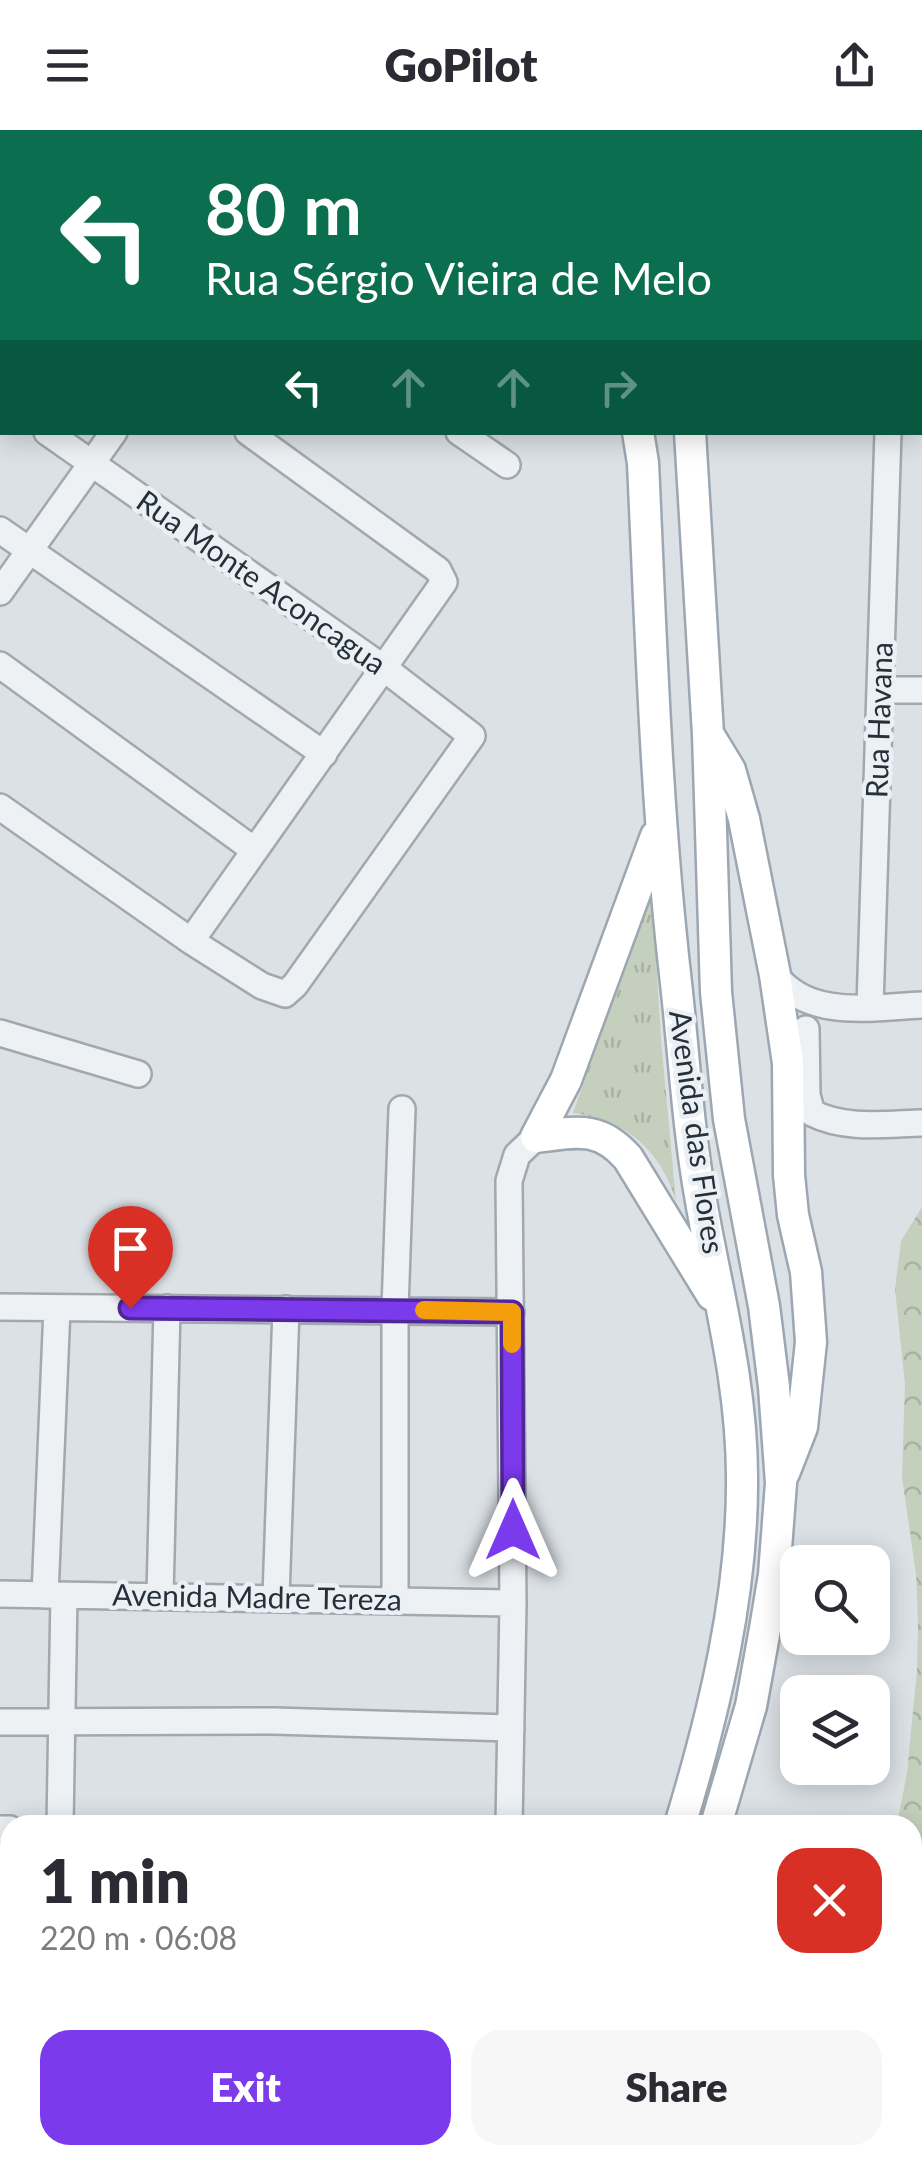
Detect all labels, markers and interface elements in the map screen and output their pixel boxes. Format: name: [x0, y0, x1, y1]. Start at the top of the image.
icon: menu: [40, 38, 95, 93]
text: GoPilot: [385, 38, 537, 92]
icon: share: [827, 38, 882, 93]
text: 80 m: [205, 166, 362, 250]
icon: left: [40, 170, 170, 300]
text: Rua Sérgio Vieira de Melo: [205, 251, 712, 305]
icon: left: [276, 360, 331, 415]
icon: ahead: [381, 360, 436, 415]
icon: ahead: [486, 360, 541, 415]
icon: right: [591, 360, 646, 415]
street label: Rua Monte Aconcagua: [131, 482, 394, 681]
street label: Rua Havana: [857, 641, 899, 799]
street label: Avenida das Flores: [663, 1008, 733, 1256]
pin: [88, 1206, 173, 1309]
icon: arrive: [103, 1221, 158, 1276]
position arrow: [461, 1478, 565, 1582]
map controls: [780, 1545, 890, 1785]
button: search: [780, 1545, 890, 1655]
street label: Avenida Madre Tereza: [112, 1575, 402, 1617]
button: layers: [780, 1675, 890, 1785]
text: 1 min: [40, 1844, 190, 1916]
button: close: [777, 1848, 882, 1953]
text: 220 m · 06:08: [40, 1918, 237, 1957]
button: Exit: [40, 2030, 451, 2145]
button: Share: [471, 2030, 882, 2145]

